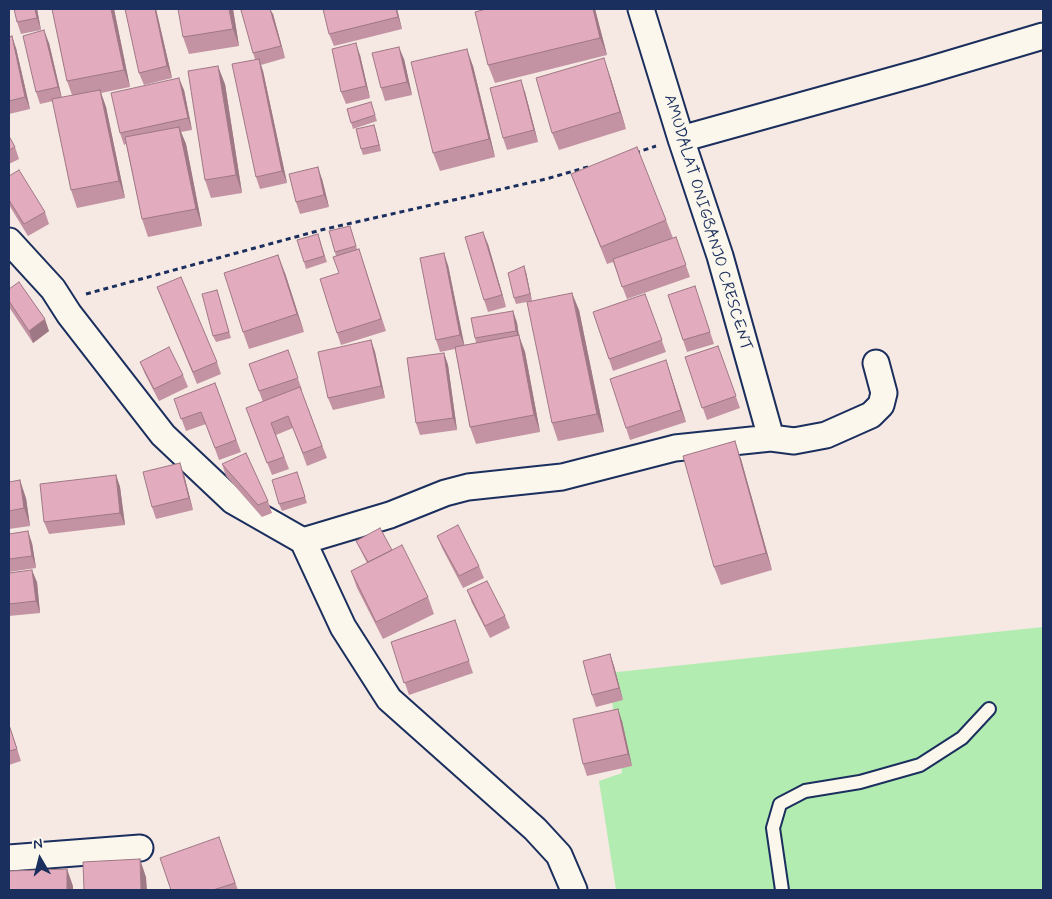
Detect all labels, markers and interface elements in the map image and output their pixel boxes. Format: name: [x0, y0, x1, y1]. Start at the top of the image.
street label: AMUDALAT ONIGBANJO CRESCENT: [659, 93, 755, 353]
north arrow: [15, 834, 65, 884]
text: N: [32, 835, 44, 854]

